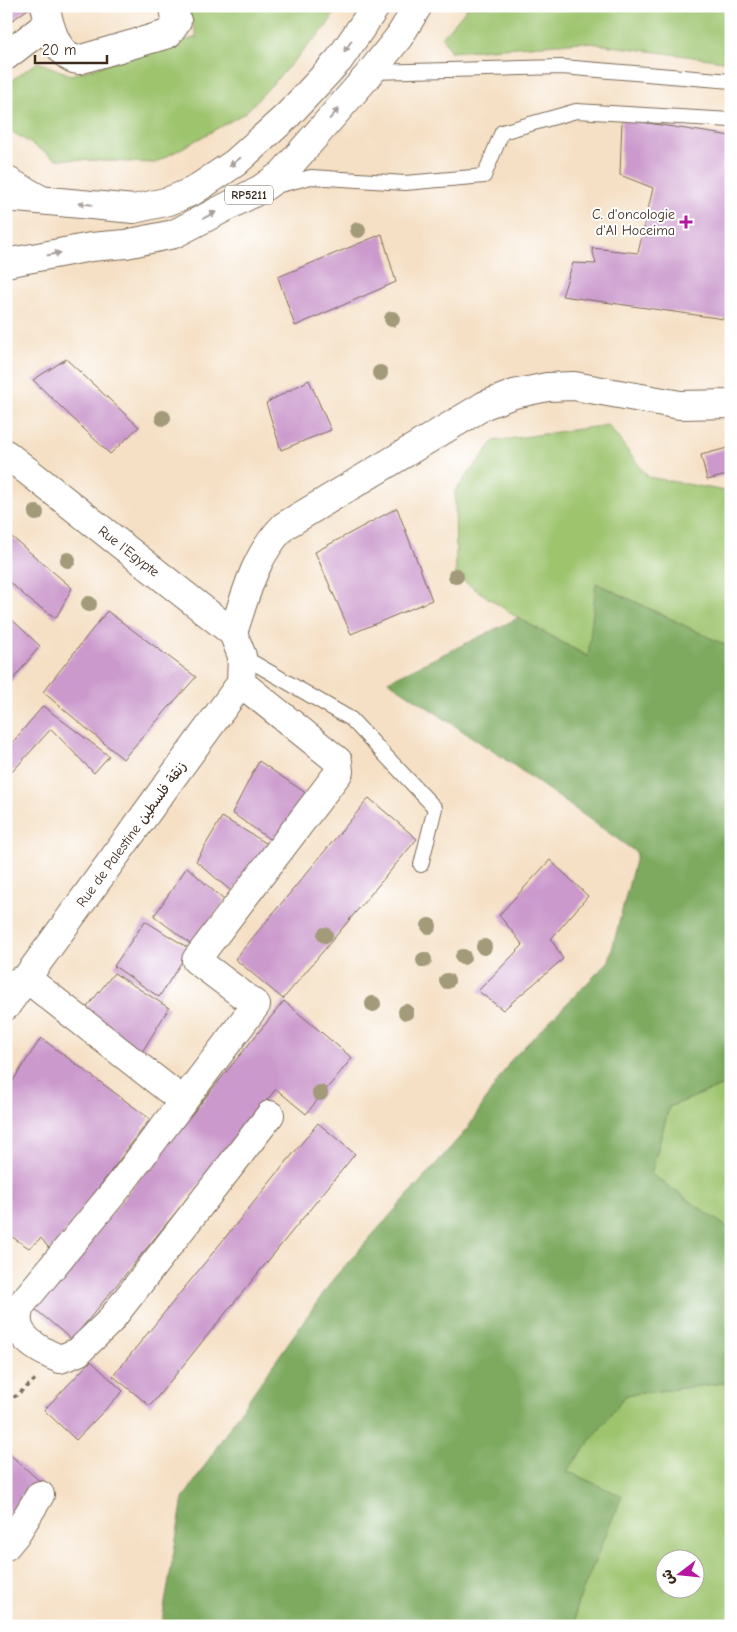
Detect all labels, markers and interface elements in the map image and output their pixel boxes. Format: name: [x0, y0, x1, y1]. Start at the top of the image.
scale bar: [35, 32, 108, 64]
one-way arrow: [343, 39, 353, 53]
text: 20 m: [42, 41, 76, 59]
one-way arrow: [328, 108, 339, 120]
one-way arrow: [229, 157, 242, 168]
road number: RP5211: [225, 186, 273, 204]
one-way arrow: [77, 200, 93, 208]
place label: C. d'oncologie d'Al Hoceima: [592, 206, 675, 239]
one-way arrow: [203, 211, 217, 219]
marker: C. d'oncologie d'Al Hoceima: [679, 215, 693, 229]
one-way arrow: [47, 250, 62, 258]
street label: Rue l'Egypte: [95, 522, 163, 581]
street label: Rue de Palestine زنقة فلسطين: [73, 758, 190, 910]
north arrow: [654, 1550, 704, 1600]
text: ش: [658, 1568, 678, 1587]

